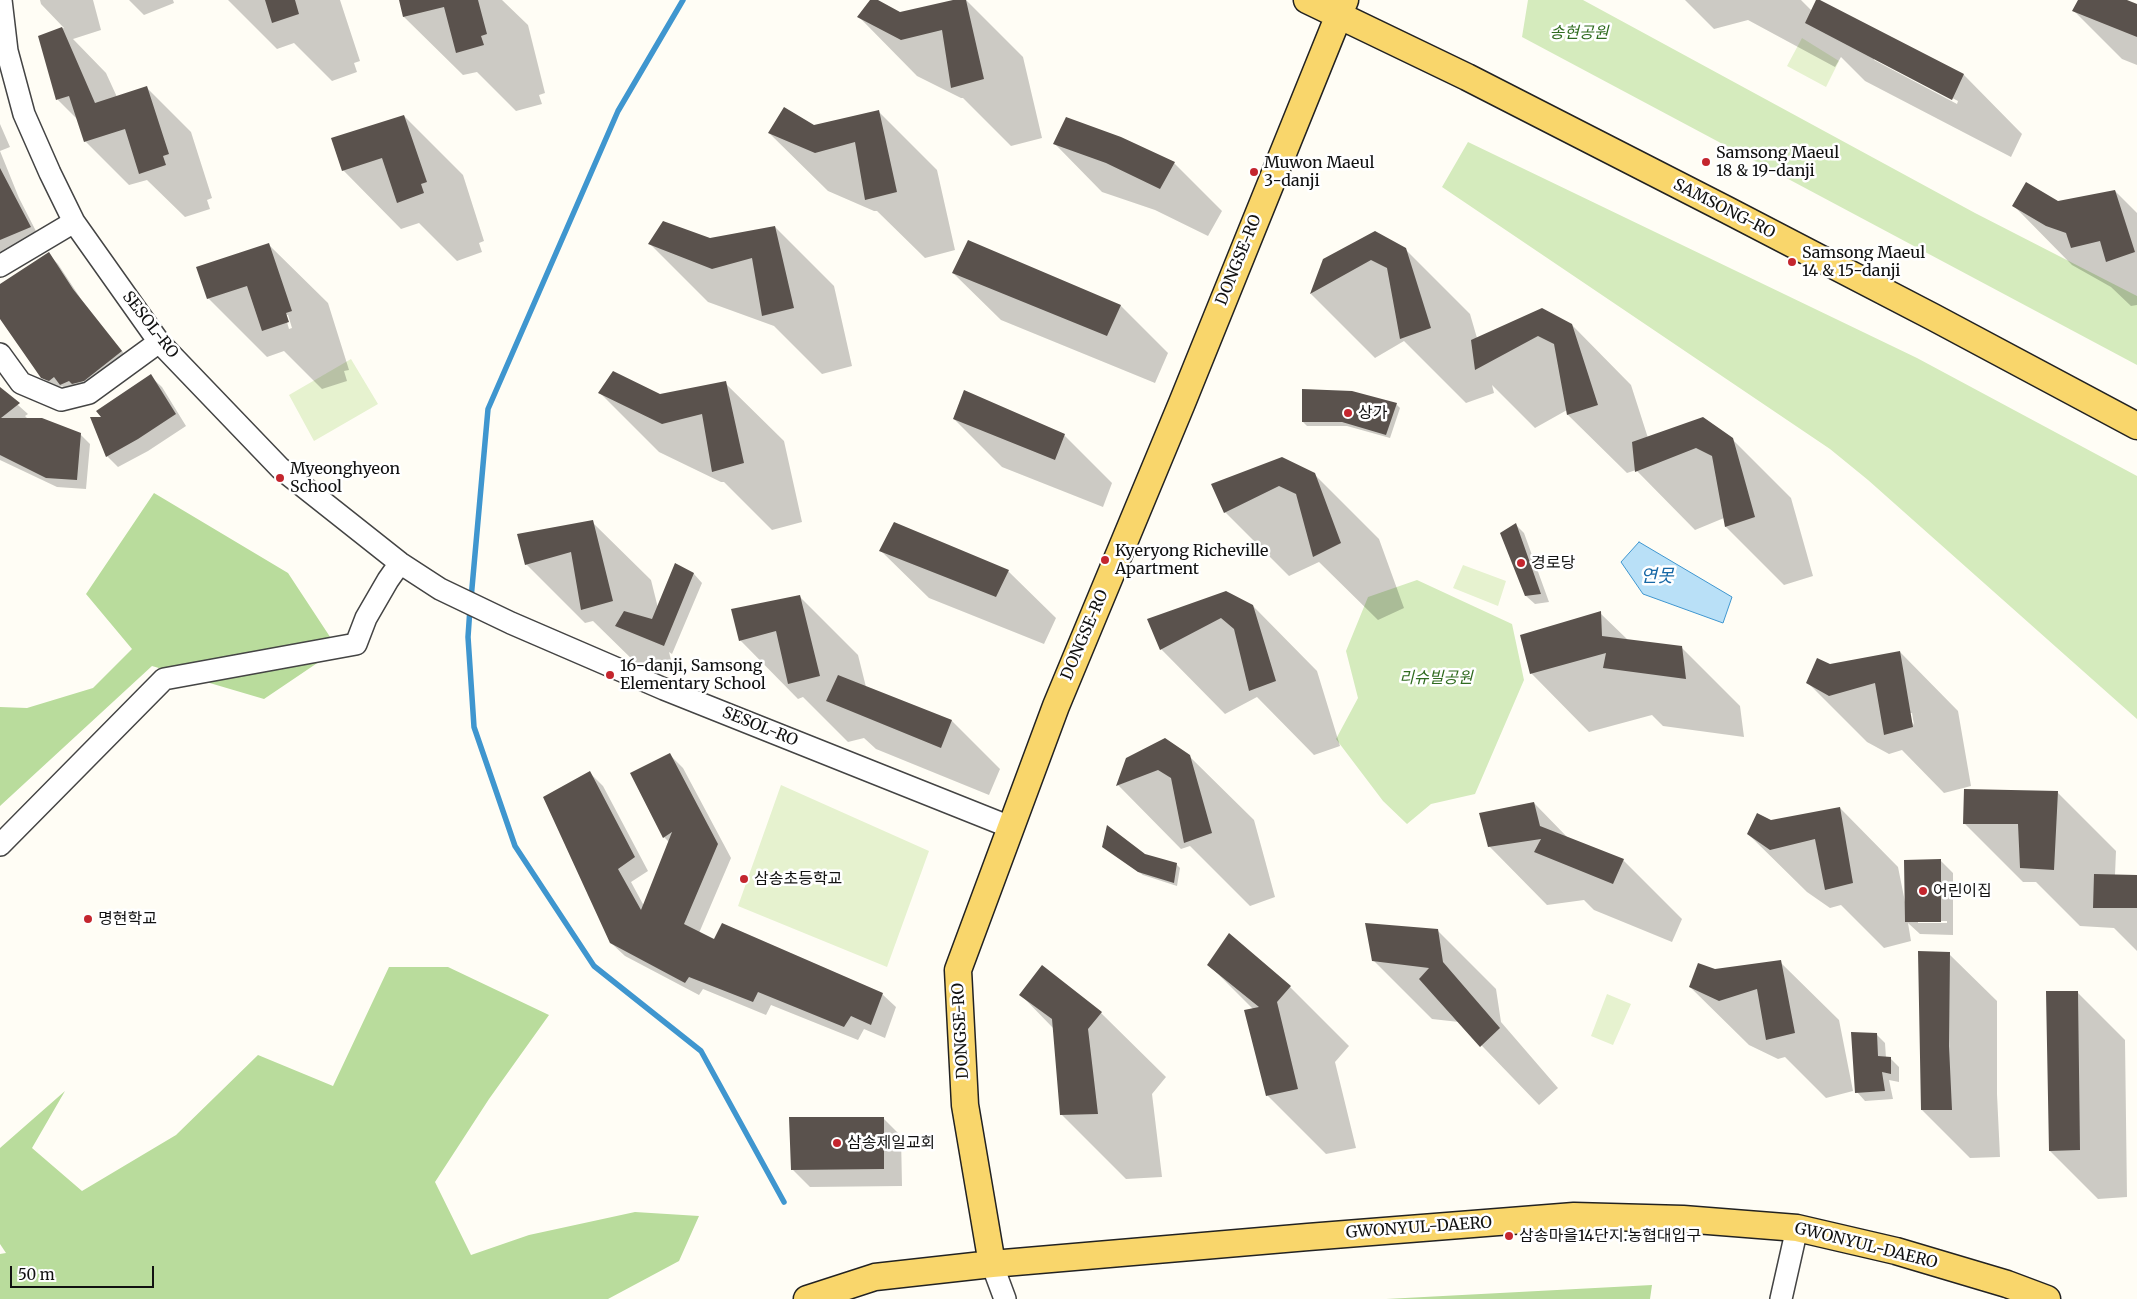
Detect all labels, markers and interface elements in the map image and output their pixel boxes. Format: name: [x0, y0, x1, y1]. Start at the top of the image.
park label: 송현공원: [1550, 23, 1608, 43]
place label: Samsong Maeul 18 & 19-danji: [1716, 143, 1839, 181]
place label: Muwon Maeul 3-danji: [1264, 153, 1374, 191]
marker: Samsong Maeul 18 & 19-danji: [1700, 156, 1712, 168]
marker: Muwon Maeul 3-danji: [1248, 166, 1260, 178]
street label: SAMSONG-RO: [1670, 175, 1778, 243]
street label: DONGSE-RO: [1212, 212, 1266, 308]
place label: Samsong Maeul 14 & 15-danji: [1802, 243, 1925, 281]
marker: Samsong Maeul 14 & 15-danji: [1786, 256, 1798, 268]
street label: SESOL-RO: [118, 288, 182, 362]
place label: 상가: [1358, 403, 1387, 423]
marker: 상가: [1342, 407, 1354, 419]
place label: Myeonghyeon School: [290, 459, 400, 497]
marker: Myeonghyeon School: [274, 472, 286, 484]
place label: Kyeryong Richeville Apartment: [1115, 541, 1268, 579]
place label: 경로당: [1531, 553, 1575, 573]
marker: Kyeryong Richeville Apartment: [1099, 554, 1111, 566]
marker: 경로당: [1515, 557, 1527, 569]
water label: 연못: [1640, 566, 1674, 588]
street label: DONGSE-RO: [1057, 587, 1113, 683]
place label: 16-danji, Samsong Elementary School: [620, 656, 766, 694]
park label: 리슈빌공원: [1399, 668, 1473, 688]
marker: 16-danji, Samsong Elementary School: [604, 669, 616, 681]
street label: SESOL-RO: [719, 703, 801, 751]
place label: 삼송초등학교: [754, 869, 842, 889]
marker: 삼송초등학교: [738, 873, 750, 885]
place label: 어린이집: [1933, 881, 1992, 901]
marker: 어린이집: [1917, 885, 1929, 897]
place label: 명현학교: [98, 909, 157, 929]
marker: 명현학교: [82, 913, 94, 925]
street label: DONGSE-RO: [949, 983, 973, 1079]
place label: 삼송제일교회: [847, 1133, 935, 1153]
marker: 삼송제일교회: [831, 1137, 843, 1149]
street label: GWONYUL-DAERO: [1345, 1213, 1493, 1243]
street label: GWONYUL-DAERO: [1793, 1219, 1939, 1273]
place label: 삼송마을14단지.농협대입구: [1519, 1226, 1701, 1246]
marker: 삼송마을14단지.농협대입구: [1503, 1230, 1515, 1242]
scale bar: [12, 1256, 156, 1288]
text: 50 m: [18, 1265, 55, 1284]

